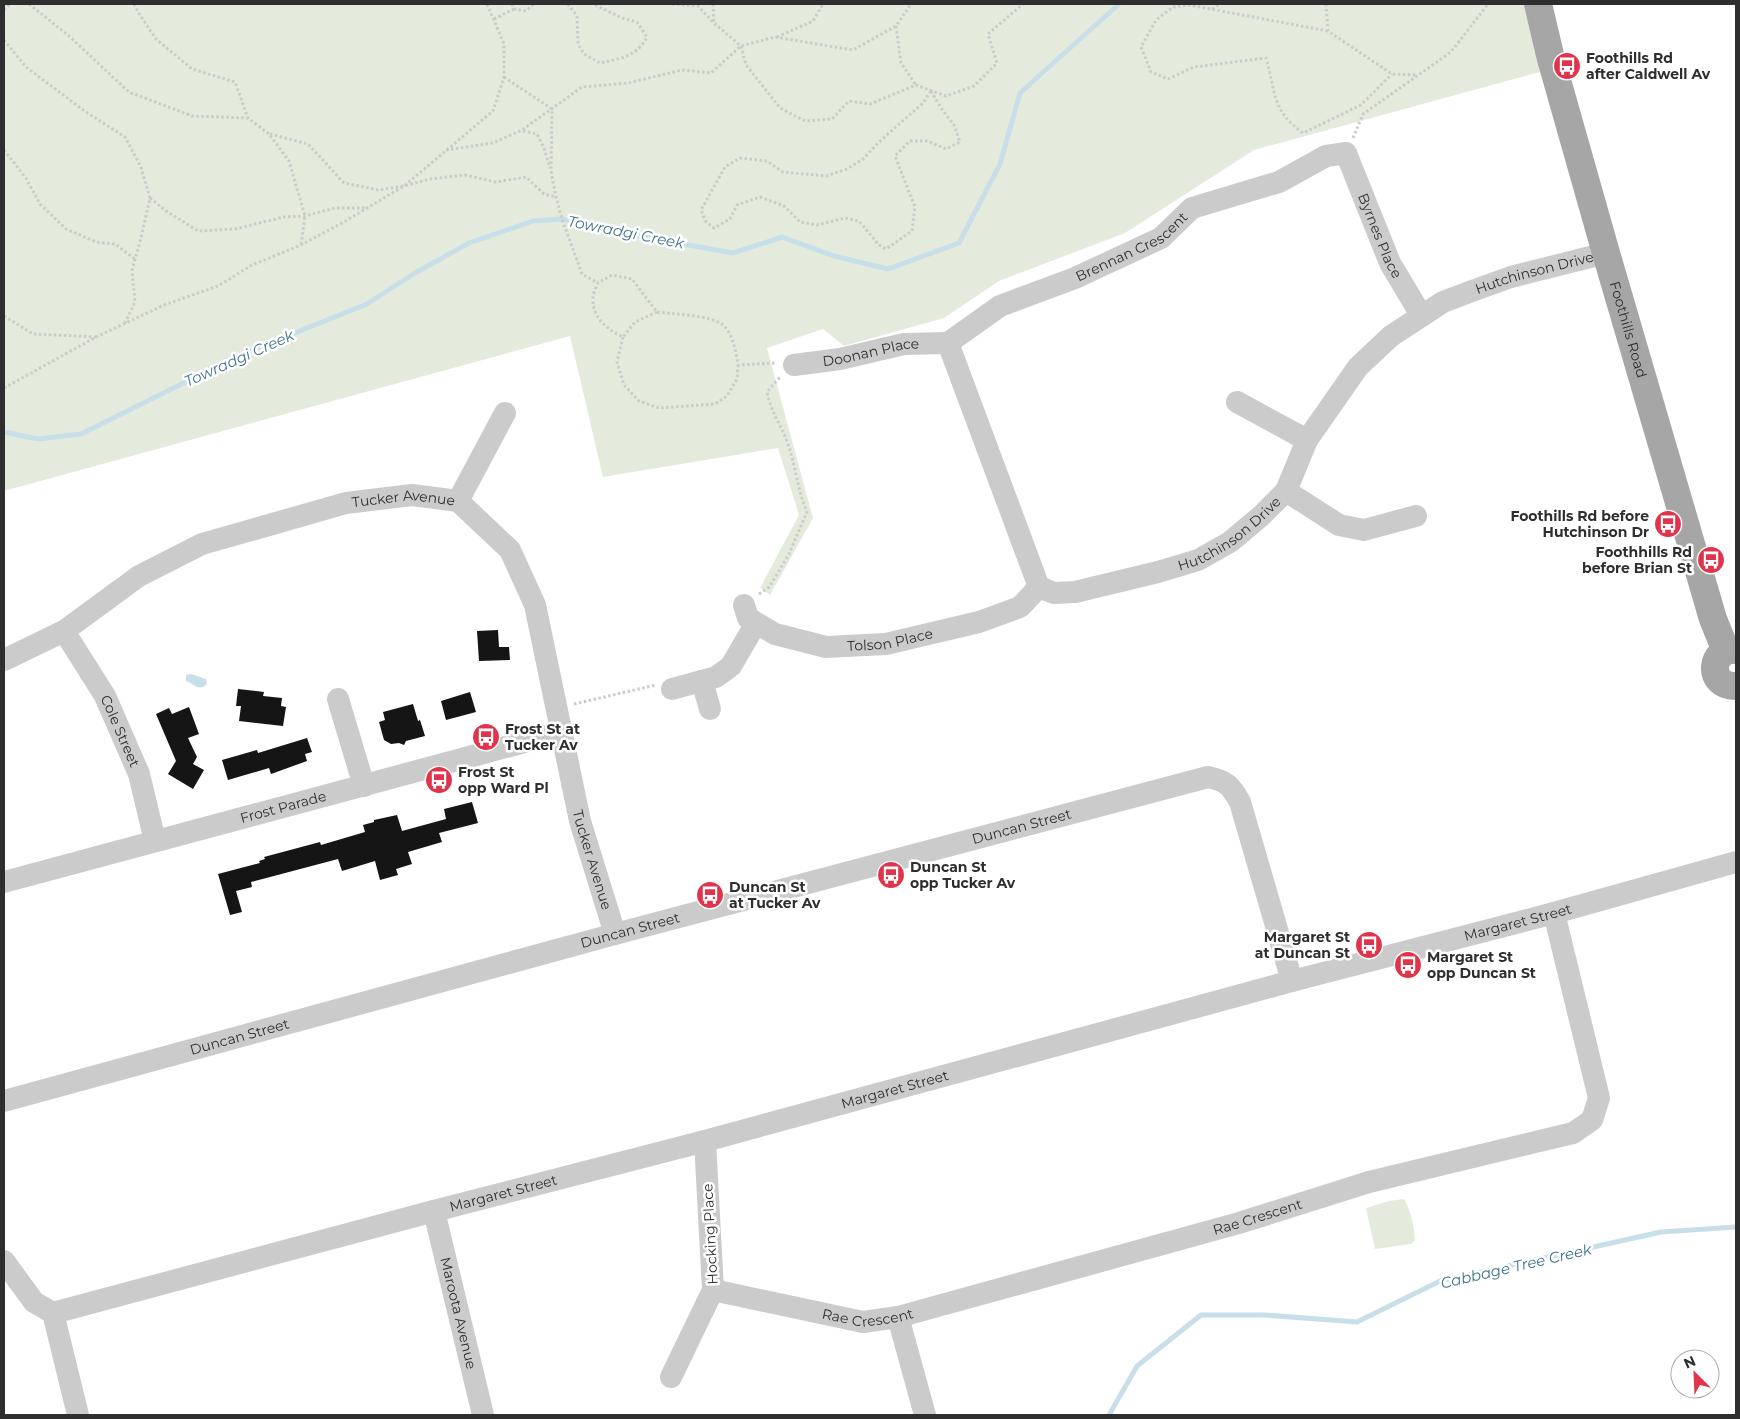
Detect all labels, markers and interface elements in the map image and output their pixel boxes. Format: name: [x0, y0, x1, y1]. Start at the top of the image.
place label: Foothills Rd after Caldwell Av: [1586, 49, 1711, 83]
bus stop icon: Foothills Rd after Caldwell Av: [1552, 51, 1582, 81]
street label: Byrnes Place: [1354, 191, 1406, 281]
street label: Brennan Crescent: [1073, 208, 1192, 285]
water label: Towradgi Creek: [566, 211, 687, 253]
street label: Hutchinson Drive: [1473, 248, 1595, 298]
street label: Foothills Road: [1606, 279, 1651, 380]
water label: Towradgi Creek: [181, 325, 298, 391]
street label: Doonan Place: [821, 335, 919, 370]
street label: Tucker Avenue: [351, 486, 456, 511]
street label: Hutchinson Drive: [1175, 493, 1284, 575]
place label: Foothills Rd before Hutchinson Dr: [1510, 507, 1649, 541]
bus stop icon: Foothills Rd before Hutchinson Dr: [1653, 509, 1683, 539]
place label: Foothhills Rd before Brian St: [1582, 543, 1692, 577]
bus stop icon: Foothhills Rd before Brian St: [1696, 545, 1726, 575]
street label: Tolson Place: [846, 624, 935, 655]
street label: Cole Street: [97, 692, 144, 770]
place label: Frost St at Tucker Av: [505, 720, 580, 754]
bus stop icon: Frost St at Tucker Av: [471, 722, 501, 752]
place label: Frost St opp Ward Pl: [458, 763, 549, 797]
bus stop icon: Frost St opp Ward Pl: [424, 765, 454, 795]
street label: Frost Parade: [238, 787, 328, 827]
street label: Duncan Street: [970, 805, 1074, 848]
street label: Tucker Avenue: [569, 808, 616, 912]
place label: Duncan St opp Tucker Av: [910, 858, 1016, 892]
bus stop icon: Duncan St opp Tucker Av: [876, 860, 906, 890]
place label: Duncan St at Tucker Av: [729, 878, 821, 912]
bus stop icon: Duncan St at Tucker Av: [695, 880, 725, 910]
street label: Margaret Street: [1462, 899, 1574, 945]
street label: Duncan Street: [578, 908, 682, 952]
place label: Margaret St at Duncan St: [1255, 928, 1350, 962]
bus stop icon: Margaret St at Duncan St: [1354, 930, 1384, 960]
place label: Margaret St opp Duncan St: [1427, 948, 1536, 982]
bus stop icon: Margaret St opp Duncan St: [1393, 950, 1423, 980]
street label: Duncan Street: [188, 1014, 291, 1059]
street label: Margaret Street: [839, 1066, 951, 1112]
street label: Margaret Street: [448, 1170, 559, 1216]
street label: Hocking Place: [698, 1183, 722, 1285]
street label: Rae Crescent: [1211, 1195, 1305, 1239]
water label: Cabbage Tree Creek: [1439, 1239, 1594, 1293]
street label: Maroota Avenue: [436, 1255, 481, 1371]
street label: Rae Crescent: [820, 1304, 916, 1331]
north arrow: [1670, 1349, 1720, 1399]
text: N: [1681, 1352, 1699, 1373]

